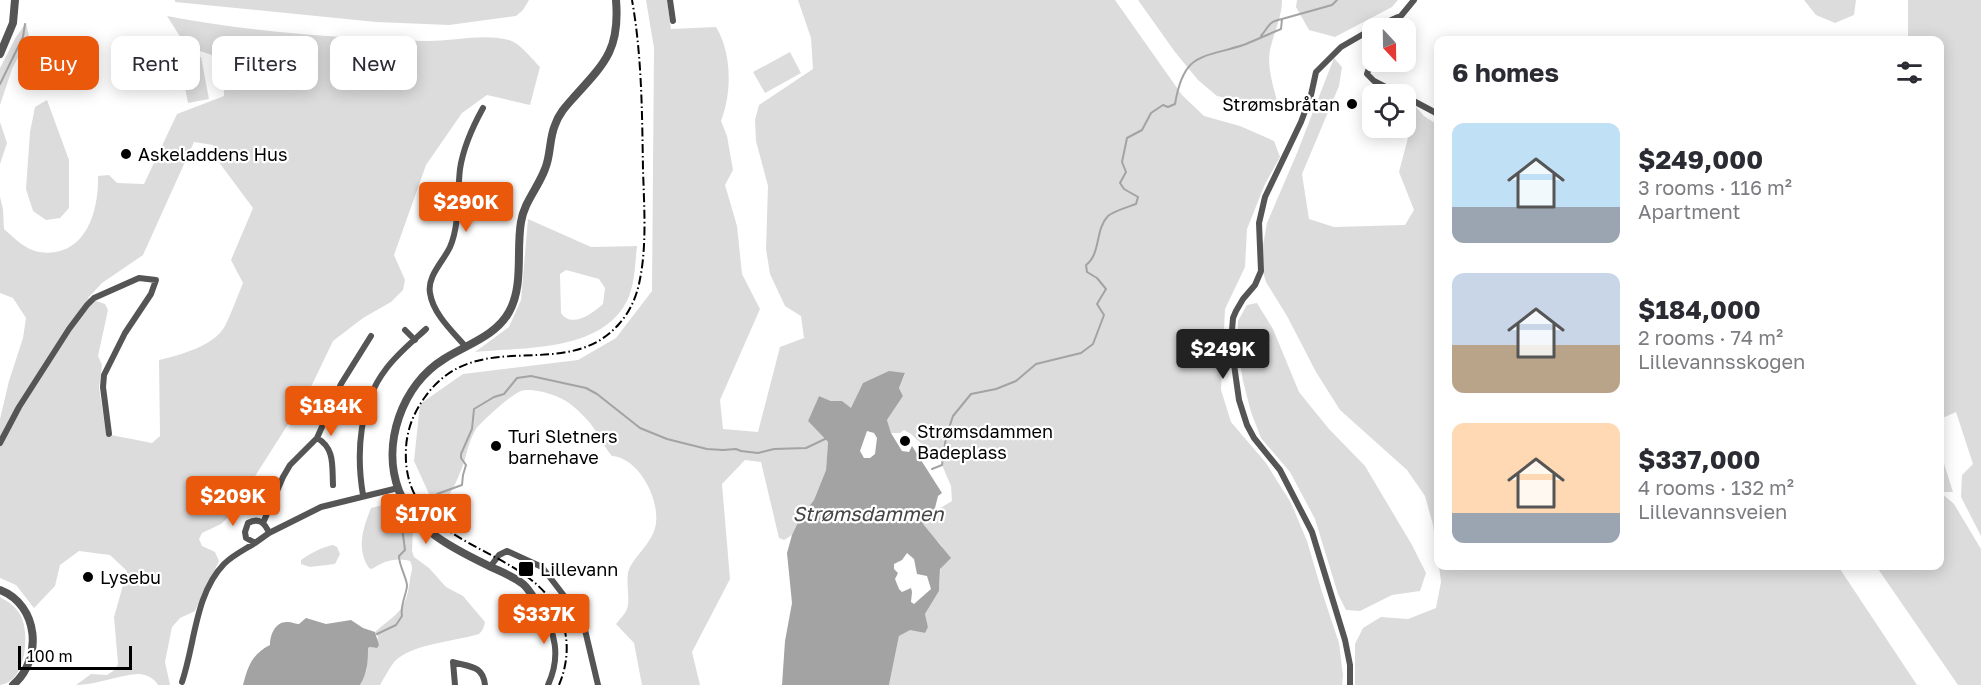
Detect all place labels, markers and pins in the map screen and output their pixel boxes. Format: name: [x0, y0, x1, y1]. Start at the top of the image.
place label: Strømsbråtan: [1222, 93, 1340, 115]
marker: Strømsbråtan: [1345, 97, 1359, 111]
place label: Askeladdens Hus: [138, 143, 288, 165]
marker: Askeladdens Hus: [119, 147, 133, 161]
pin: $290K: [424, 182, 508, 233]
pin: $249K: [1181, 329, 1265, 380]
pin: $184K: [289, 386, 373, 437]
place label: Strømsdammen Badeplass: [917, 420, 1053, 463]
place label: Turi Sletners barnehave: [508, 425, 618, 468]
marker: Strømsdammen Badeplass: [898, 434, 912, 448]
marker: Turi Sletners barnehave: [489, 439, 503, 453]
pin: $209K: [191, 476, 275, 527]
pin: $170K: [384, 494, 468, 545]
place label: Lillevann: [540, 558, 618, 580]
marker: Lillevann: [517, 560, 535, 578]
place label: Lysebu: [100, 566, 161, 588]
marker: Lysebu: [81, 570, 95, 584]
pin: $337K: [502, 594, 586, 645]

